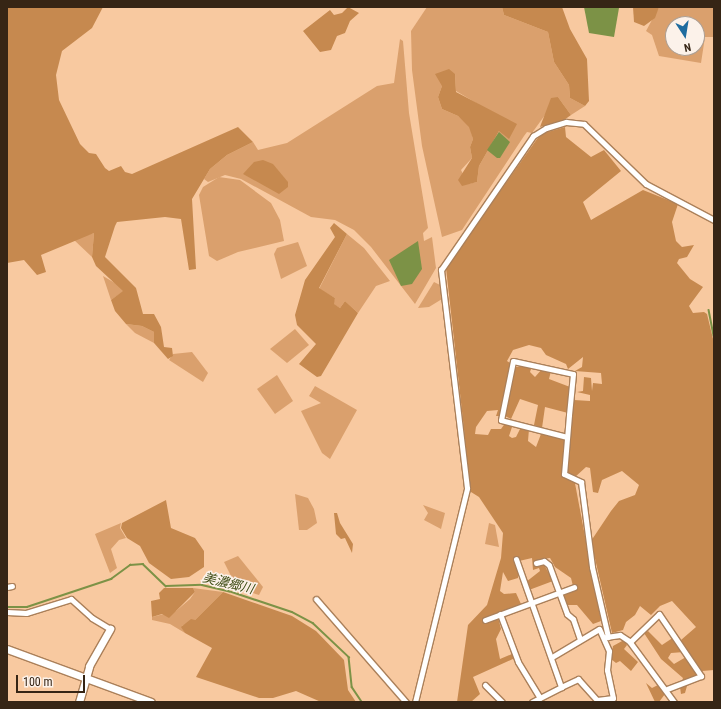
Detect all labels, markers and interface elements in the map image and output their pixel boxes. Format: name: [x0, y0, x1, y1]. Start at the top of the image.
north arrow: [665, 16, 705, 56]
text: N: [683, 40, 692, 54]
water label: 美濃郷川: [201, 570, 255, 598]
scale bar: [18, 667, 87, 693]
text: 100 m: [23, 675, 53, 689]

